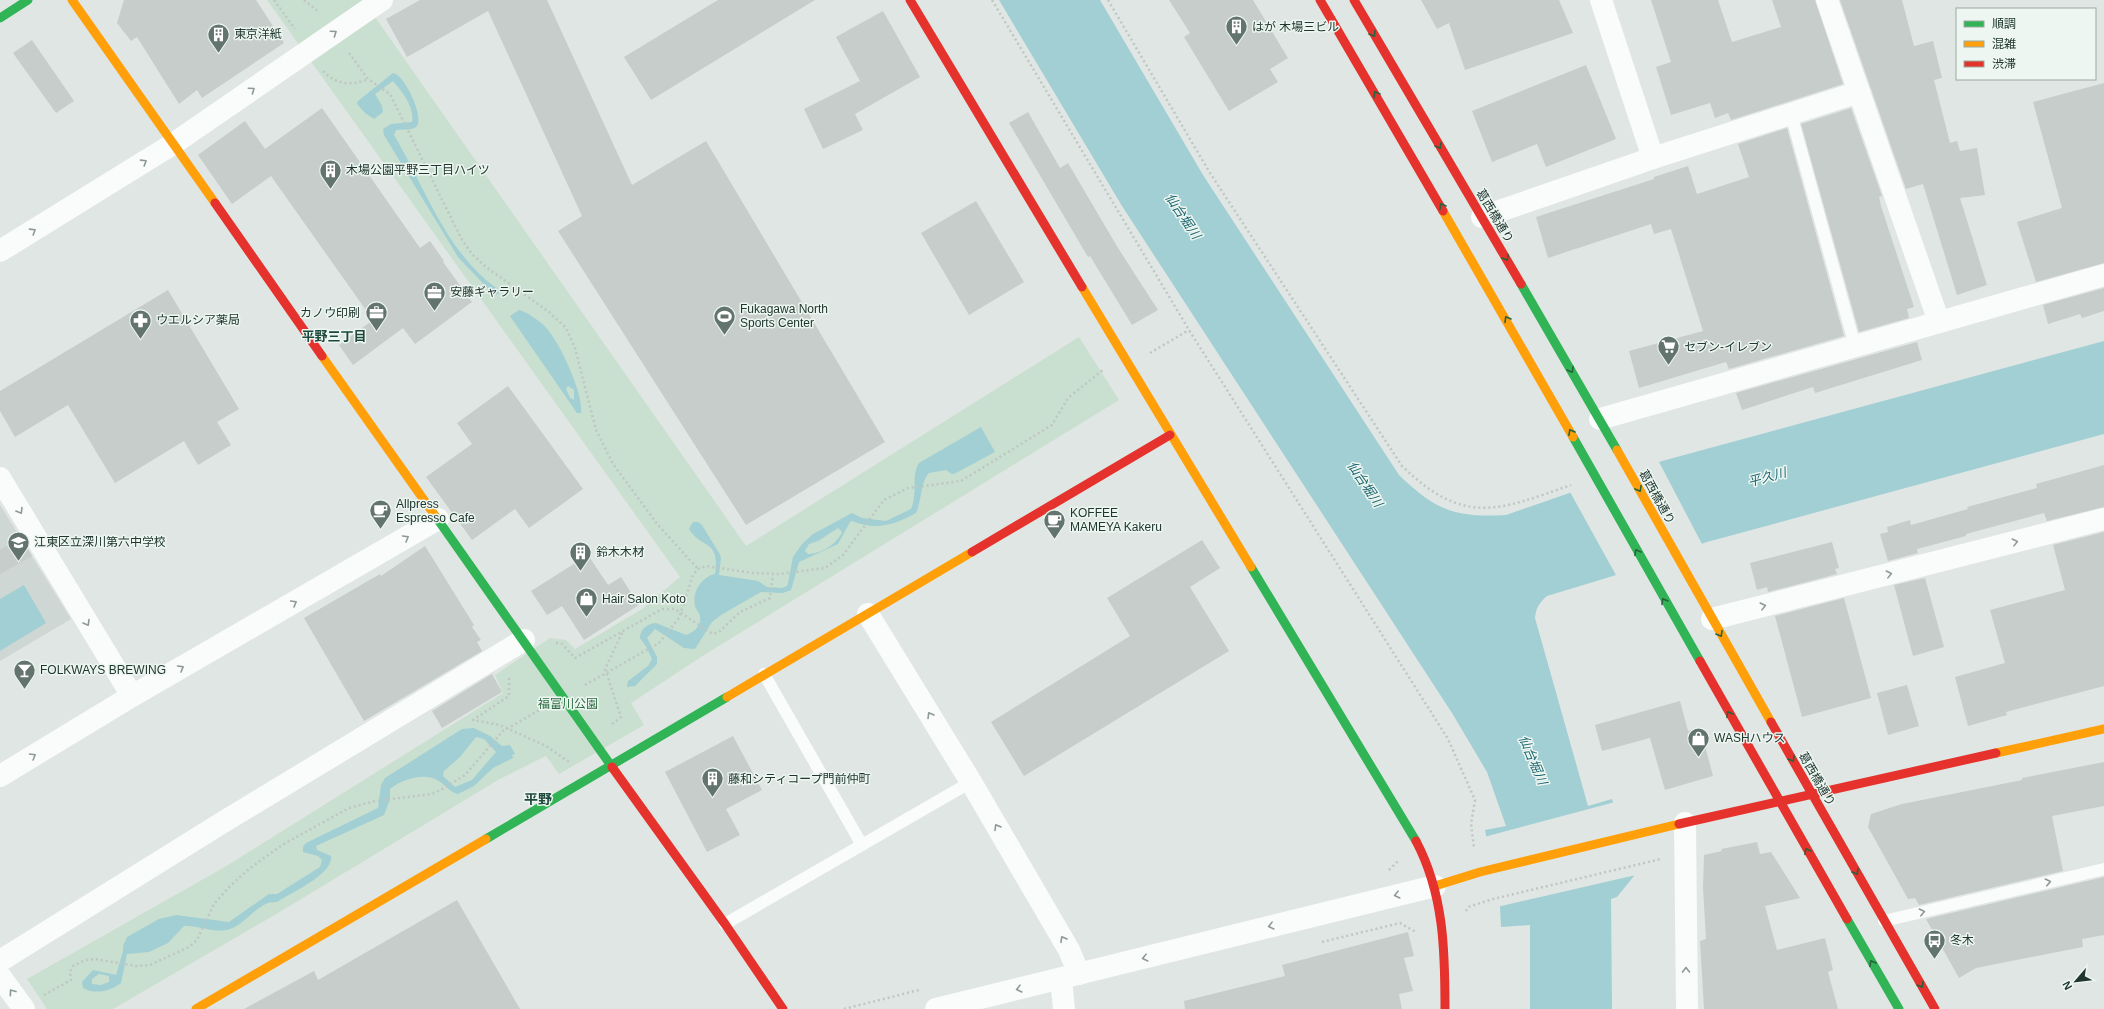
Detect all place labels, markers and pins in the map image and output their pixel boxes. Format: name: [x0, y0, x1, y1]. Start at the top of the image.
building icon: はが 木場三ビル: [1223, 14, 1249, 47]
place label: はが 木場三ビル: [1252, 20, 1339, 34]
building icon: 東京洋紙: [206, 21, 232, 54]
place label: 東京洋紙: [234, 27, 282, 41]
building icon: 木場公園平野三丁目ハイツ: [317, 157, 343, 190]
place label: 木場公園平野三丁目ハイツ: [346, 163, 490, 177]
office icon: 安藤ギャラリー: [421, 279, 447, 312]
place label: 安藤ギャラリー: [450, 285, 534, 299]
office icon: カノウ印刷: [363, 300, 389, 333]
place label: Fukagawa North Sports Center: [740, 302, 828, 330]
sports icon: Fukagawa North Sports Center: [711, 303, 737, 336]
place label: カノウ印刷: [300, 306, 360, 320]
pharmacy icon: ウエルシア薬局: [128, 307, 154, 340]
place label: ウエルシア薬局: [156, 313, 240, 327]
supermarket icon: セブン-イレブン: [1655, 334, 1681, 367]
place label: セブン-イレブン: [1684, 340, 1772, 354]
place label: Allpress Espresso Cafe: [396, 497, 475, 525]
cafe icon: Allpress Espresso Cafe: [367, 498, 393, 531]
place label: KOFFEE MAMEYA Kakeru: [1070, 506, 1162, 534]
cafe icon: KOFFEE MAMEYA Kakeru: [1041, 507, 1067, 540]
school or university icon: 江東区立深川第六中学校: [5, 529, 31, 562]
place label: 江東区立深川第六中学校: [34, 535, 166, 549]
building icon: 鈴木木材: [567, 539, 593, 572]
place label: 鈴木木材: [596, 545, 644, 559]
shop icon: Hair Salon Koto: [574, 586, 600, 619]
place label: Hair Salon Koto: [602, 592, 686, 606]
bar icon: FOLKWAYS BREWING: [11, 657, 37, 690]
place label: FOLKWAYS BREWING: [40, 663, 166, 677]
shop icon: WASHハウス: [1685, 725, 1711, 758]
place label: WASHハウス: [1714, 731, 1786, 745]
building icon: 藤和シティコープ門前仲町: [699, 766, 725, 799]
place label: 藤和シティコープ門前仲町: [728, 772, 871, 786]
bus stop icon: 冬木: [1922, 927, 1948, 960]
place label: 冬木: [1950, 933, 1974, 947]

